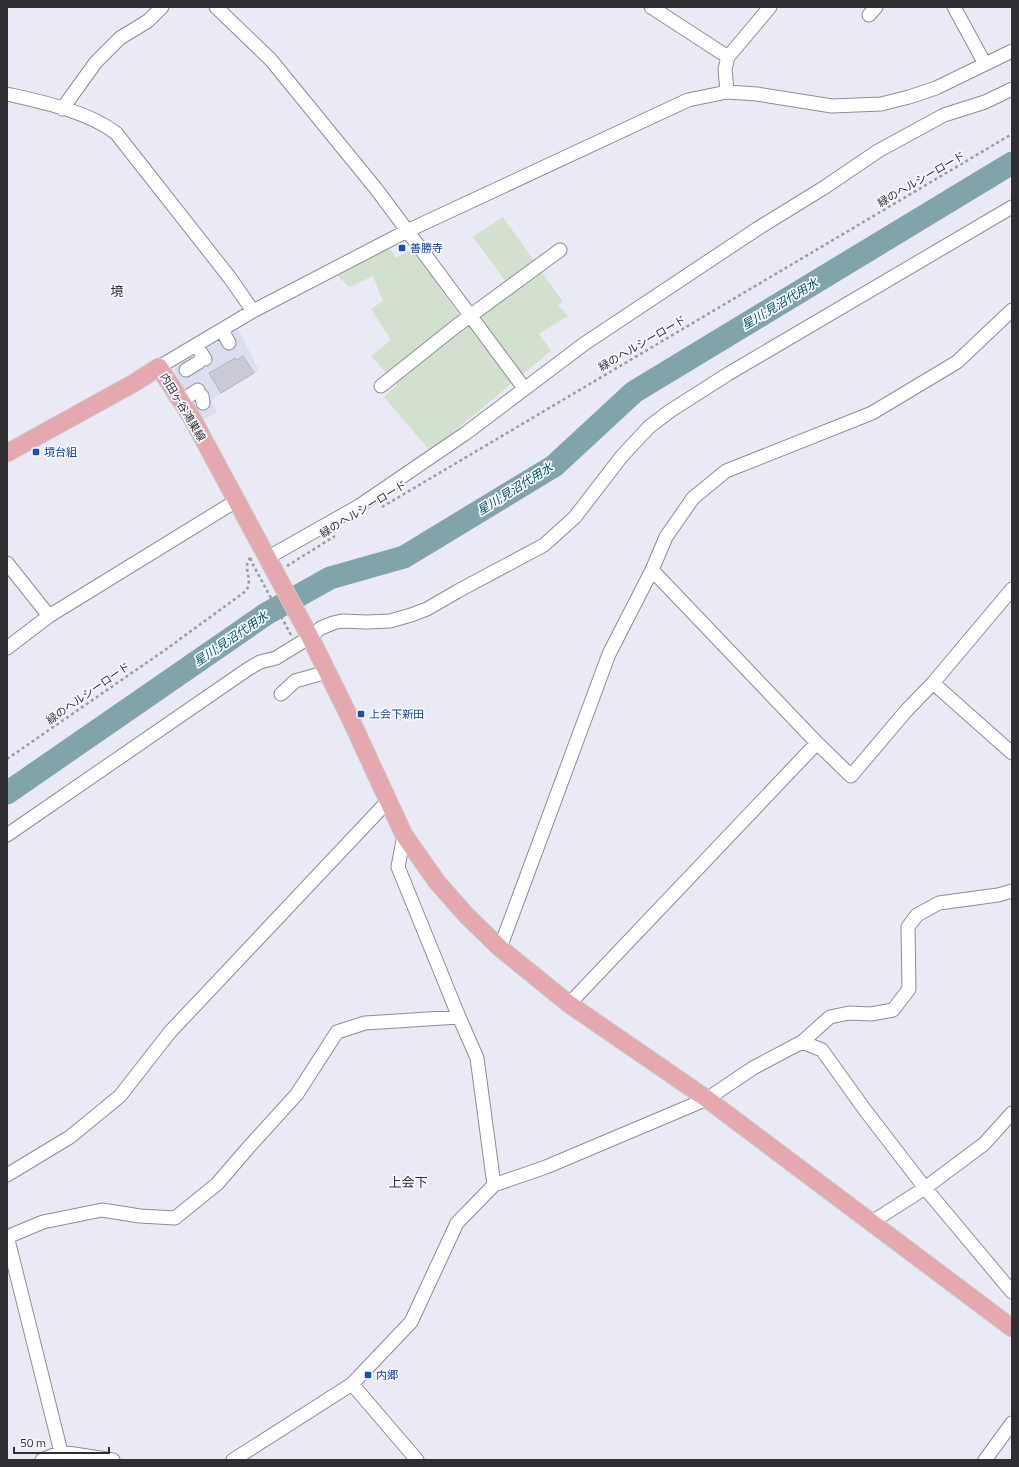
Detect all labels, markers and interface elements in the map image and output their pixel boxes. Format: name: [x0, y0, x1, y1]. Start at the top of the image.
street label: 緑のヘルシーロード: [874, 147, 968, 211]
place label: 善勝寺: [410, 240, 443, 256]
marker: 善勝寺: [397, 243, 407, 253]
water label: 星川;見沼代用水: [738, 272, 823, 334]
district label: 境: [110, 281, 124, 301]
street label: 緑のヘルシーロード: [595, 311, 689, 375]
street label: 内田ヶ谷鴻巣線: [156, 370, 210, 444]
place label: 境台組: [44, 444, 77, 460]
marker: 境台組: [31, 447, 41, 457]
water label: 星川;見沼代用水: [473, 457, 558, 520]
street label: 緑のヘルシーロード: [316, 477, 410, 541]
water label: 星川;見沼代用水: [190, 605, 274, 671]
street label: 緑のヘルシーロード: [43, 658, 133, 728]
place label: 上会下新田: [369, 706, 424, 722]
marker: 上会下新田: [356, 709, 366, 719]
district label: 上会下: [388, 1172, 428, 1192]
place label: 内郷: [376, 1367, 398, 1383]
marker: 内郷: [363, 1370, 373, 1380]
scale bar: [14, 1429, 109, 1455]
text: 50 m: [20, 1433, 46, 1452]

